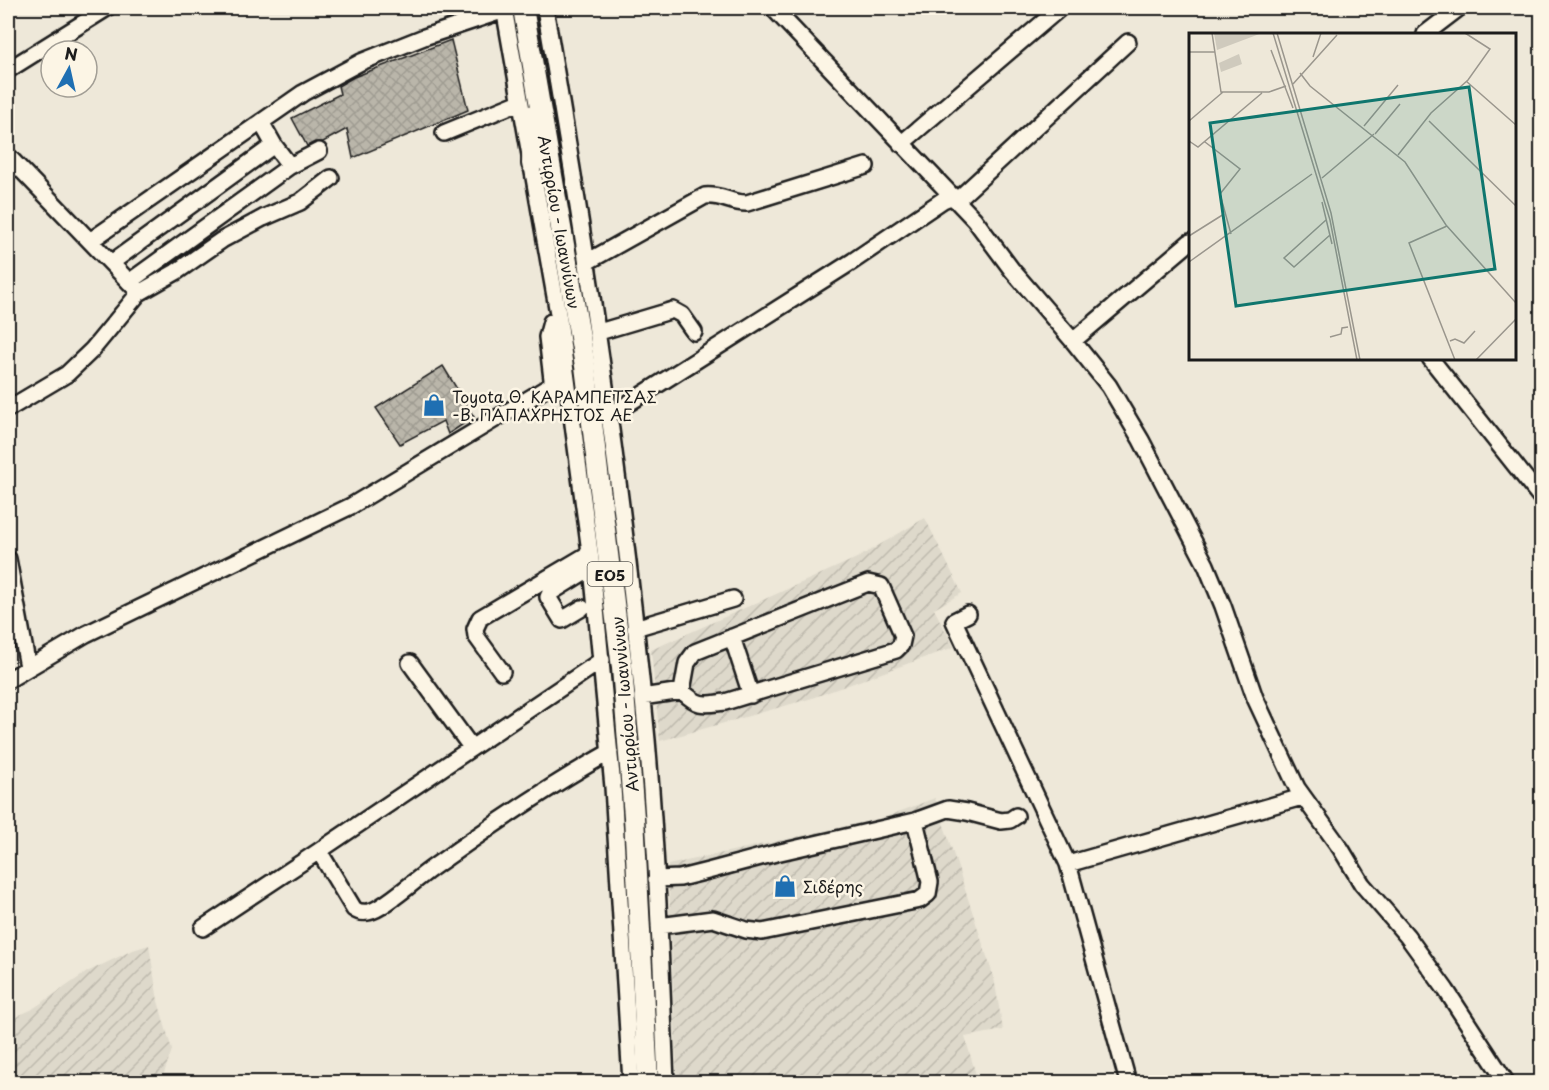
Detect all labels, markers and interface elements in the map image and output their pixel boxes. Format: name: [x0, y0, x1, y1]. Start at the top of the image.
inset map: [1189, 33, 1516, 360]
north arrow: [39, 39, 99, 99]
text: N: [63, 40, 79, 66]
street label: Αντιρρίου - Ιωαννίνων: [533, 133, 587, 311]
place label: Toyota Θ. ΚΑΡΑΜΠΕΤΣΑΣ -Β. ΠΑΠΑΧΡΗΣΤΟΣ ΑΕ: [452, 384, 657, 426]
shop icon: Toyota Θ. ΚΑΡΑΜΠΕΤΣΑΣ -Β. ΠΑΠΑΧΡΗΣΤΟΣ ΑΕ: [421, 392, 447, 418]
road number: ΕΟ5: [588, 562, 632, 586]
street label: Αντιρρίου - Ιωαννίνων: [604, 615, 644, 793]
shop icon: Σιδέρης: [772, 873, 798, 899]
place label: Σιδέρης: [803, 874, 863, 898]

